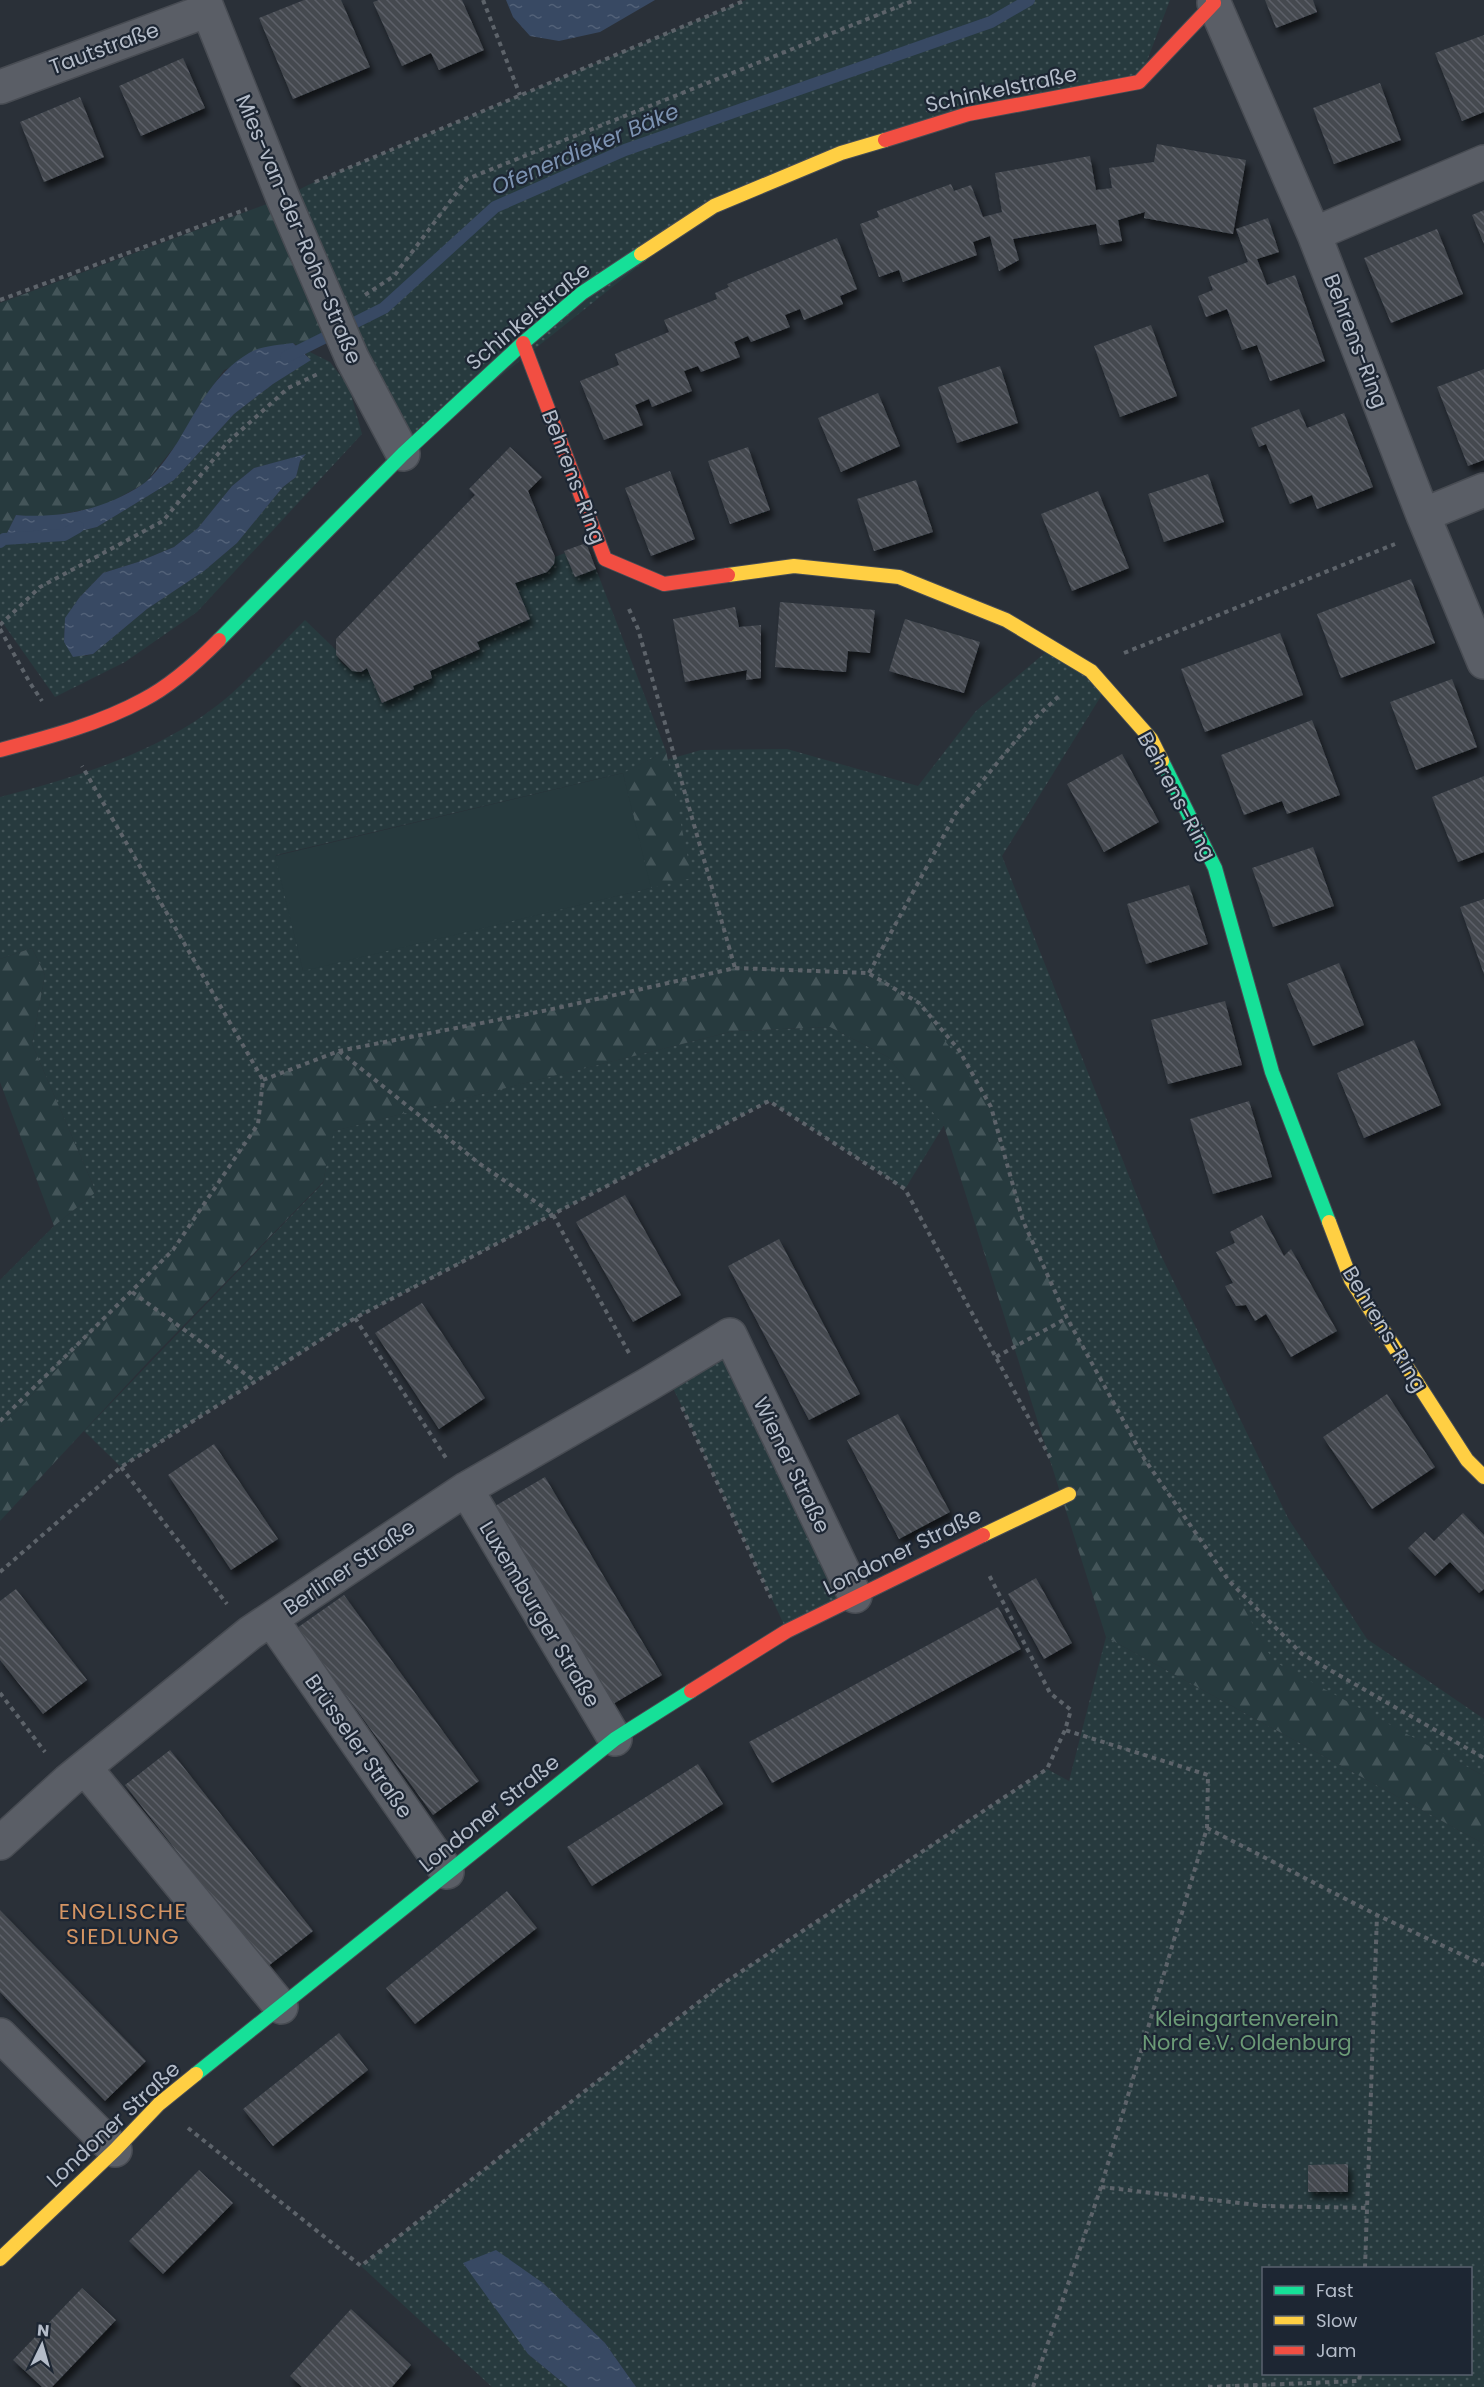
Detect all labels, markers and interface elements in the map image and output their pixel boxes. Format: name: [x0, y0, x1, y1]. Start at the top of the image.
street label: Tautstraße: [45, 15, 163, 81]
street label: Schinkelstraße: [923, 59, 1079, 119]
street label: Mies-van-der-Rohe-Straße: [229, 90, 369, 368]
water label: Ofenerdieker Bäke: [486, 95, 684, 203]
street label: Schinkelstraße: [460, 255, 596, 377]
street label: Behrens-Ring: [1317, 270, 1395, 412]
street label: Behrens-Ring: [535, 406, 613, 548]
street label: Behrens-Ring: [1131, 727, 1223, 865]
street label: Behrens-Ring: [1336, 1261, 1434, 1397]
street label: Wiener Straße: [747, 1392, 837, 1538]
street label: Londoner Straße: [818, 1500, 986, 1602]
street label: Berliner Straße: [277, 1512, 421, 1622]
street label: Luxemburger Straße: [473, 1515, 607, 1713]
street label: Brüsseler Straße: [298, 1668, 420, 1824]
street label: Londoner Straße: [413, 1747, 565, 1879]
district label: ENGLISCHE SIEDLUNG: [59, 1896, 187, 1952]
park label: Kleingartenverein Nord e.V. Oldenburg: [1142, 2004, 1352, 2057]
street label: Londoner Straße: [40, 2054, 186, 2194]
legend: [1262, 2267, 1472, 2375]
text: Fast: [1316, 2278, 1353, 2303]
text: Slow: [1316, 2308, 1358, 2333]
north arrow: [12, 2315, 72, 2375]
text: N: [36, 2319, 50, 2343]
text: Jam: [1316, 2338, 1356, 2363]

